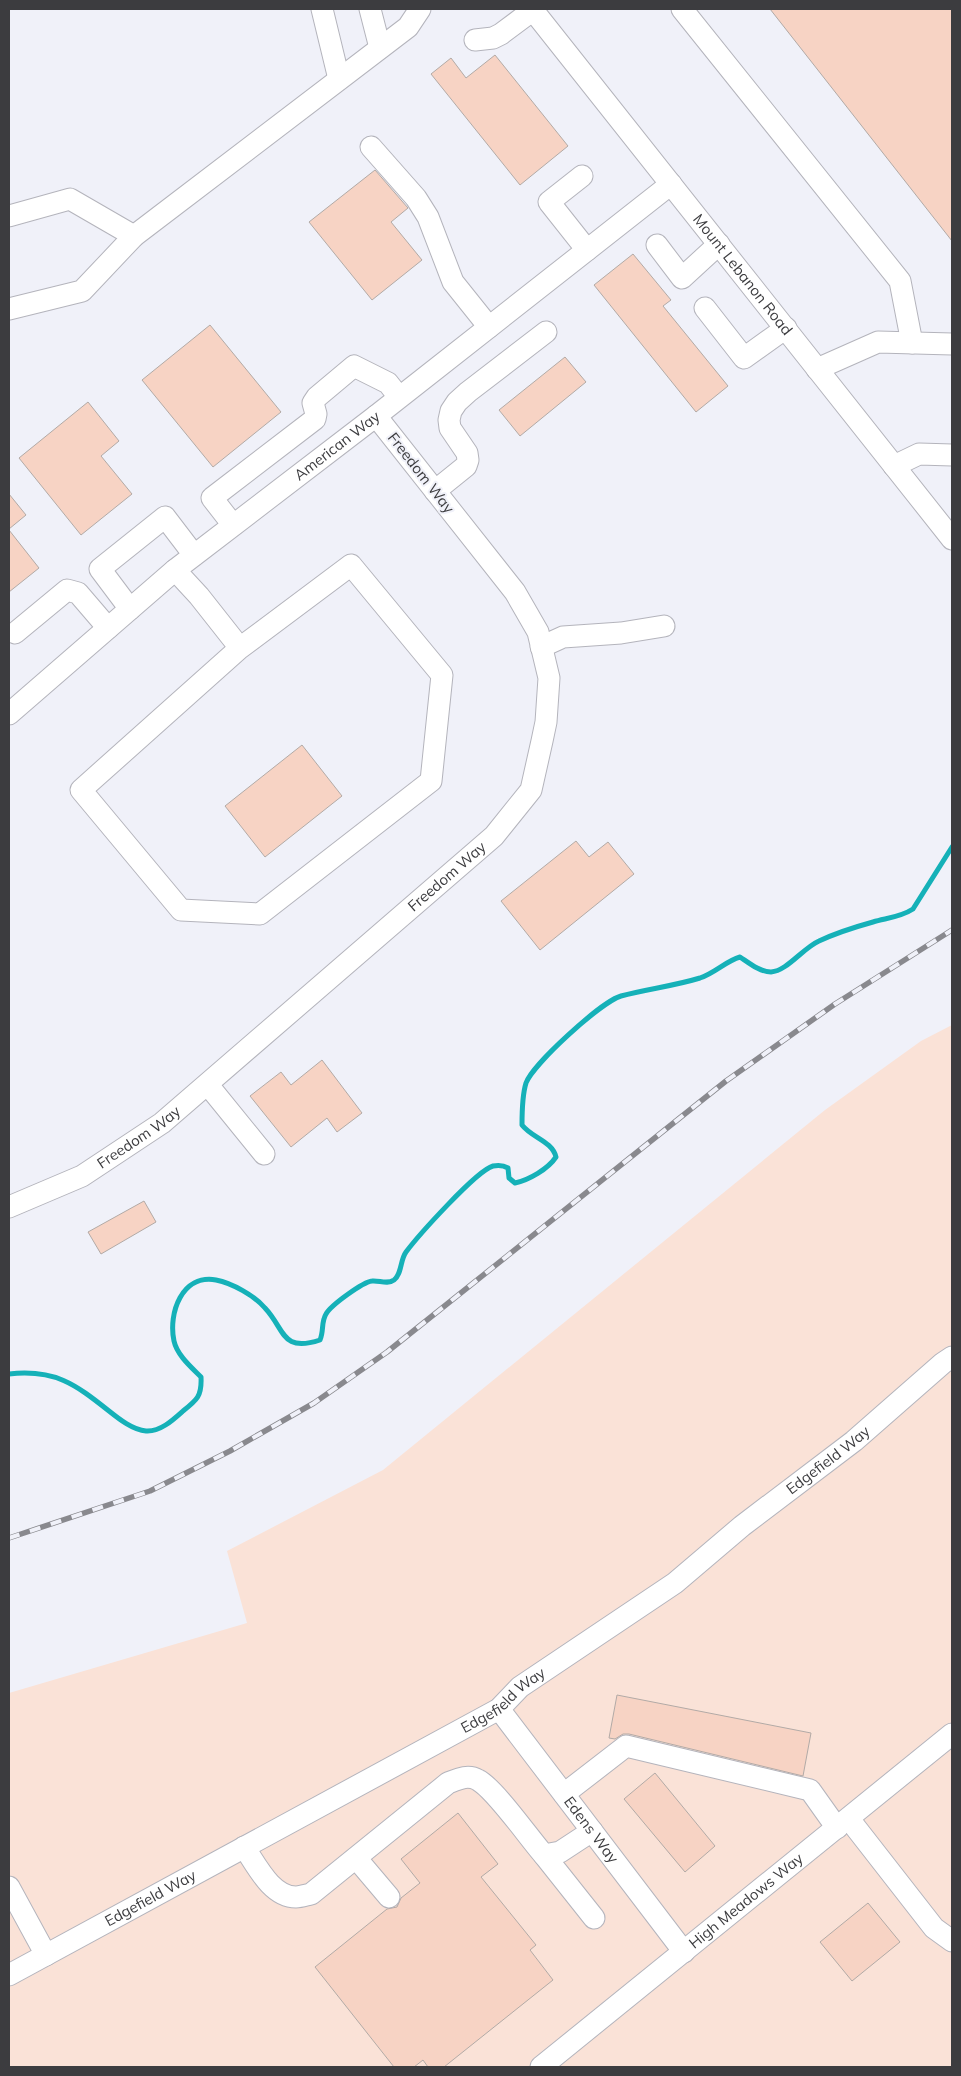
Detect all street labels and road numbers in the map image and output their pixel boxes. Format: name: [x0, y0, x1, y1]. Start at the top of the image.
street label: Mount Lebanon Road: [689, 210, 797, 339]
street label: American Way: [290, 406, 384, 484]
street label: Freedom Way: [384, 429, 459, 517]
street label: Freedom Way: [404, 837, 490, 915]
street label: Freedom Way: [93, 1101, 184, 1172]
street label: Edgefield Way: [782, 1421, 874, 1498]
street label: Edgefield Way: [457, 1663, 549, 1737]
street label: Edens Way: [560, 1793, 623, 1867]
street label: High Meadows Way: [685, 1849, 807, 1952]
street label: Edgefield Way: [101, 1865, 199, 1930]

